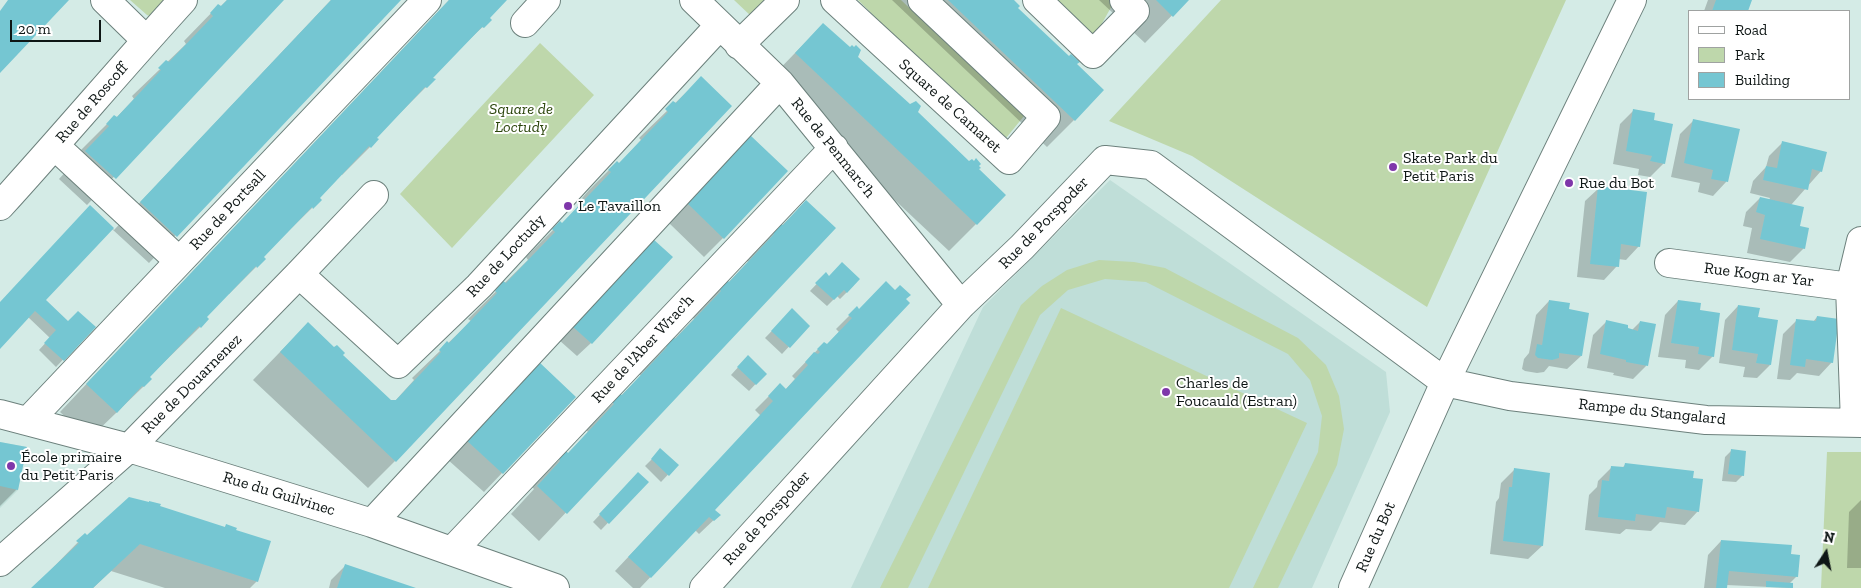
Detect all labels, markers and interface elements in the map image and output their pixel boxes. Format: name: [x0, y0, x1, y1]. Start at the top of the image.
scale bar: [12, 10, 104, 42]
legend: [1688, 10, 1851, 100]
text: 20 m: [18, 20, 51, 38]
text: Road: [1735, 21, 1767, 39]
text: Park: [1735, 46, 1765, 64]
street label: Square de Camaret: [895, 55, 1005, 157]
street label: Rue de Roscoff: [52, 59, 132, 147]
text: Building: [1735, 71, 1790, 89]
street label: Rue de Penmarc'h: [787, 94, 879, 202]
park label: Square de Loctudy: [489, 99, 553, 137]
place label: Skate Park du Petit Paris: [1403, 148, 1498, 186]
marker: Skate Park du Petit Paris: [1387, 161, 1399, 173]
street label: Rue de Portsall: [186, 166, 270, 254]
street label: Rue de Porspoder: [995, 173, 1093, 273]
place label: Rue du Bot: [1579, 173, 1654, 193]
marker: Rue du Bot: [1563, 177, 1575, 189]
place label: Le Tavaillon: [578, 196, 661, 216]
marker: Le Tavaillon: [562, 200, 574, 212]
street label: Rue de Loctudy: [463, 211, 549, 301]
street label: Rue Kogn ar Yar: [1703, 259, 1815, 291]
street label: Rue de l'Aber Wrac'h: [588, 291, 698, 407]
street label: Rue de Douarnenez: [138, 330, 246, 438]
place label: Charles de Foucauld (Estran): [1176, 373, 1297, 411]
marker: Charles de Foucauld (Estran): [1160, 386, 1172, 398]
street label: Rampe du Stangalard: [1577, 395, 1727, 429]
place label: École primaire du Petit Paris: [21, 447, 122, 485]
marker: École primaire du Petit Paris: [5, 460, 17, 472]
street label: Rue de Porspoder: [719, 467, 815, 569]
street label: Rue du Guilvinec: [220, 468, 338, 520]
street label: Rue du Bot: [1352, 499, 1400, 575]
north arrow: [1801, 528, 1851, 578]
text: N: [1822, 528, 1836, 547]

